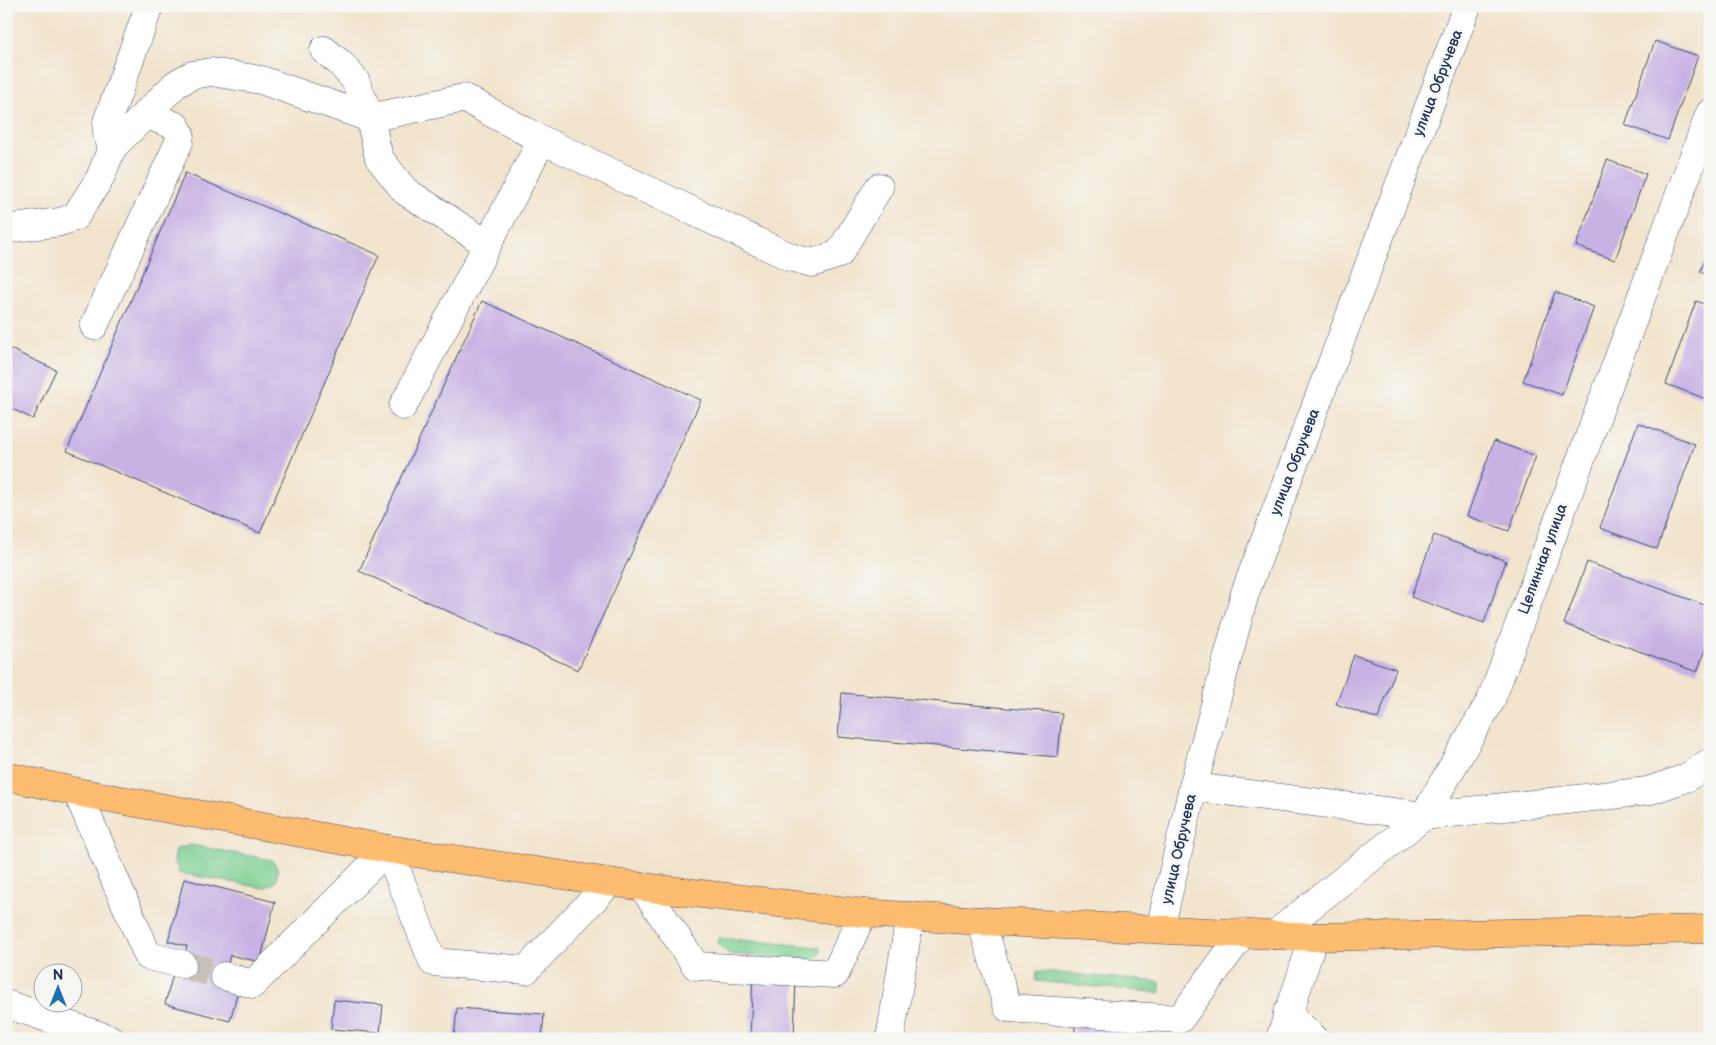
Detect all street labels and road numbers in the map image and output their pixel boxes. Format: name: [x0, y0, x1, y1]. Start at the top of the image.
street label: улица Обручева: [1409, 27, 1467, 139]
street label: улица Обручева: [1266, 406, 1324, 518]
street label: Целинная улица: [1514, 501, 1572, 617]
street label: улица Обручева: [1157, 792, 1201, 906]

